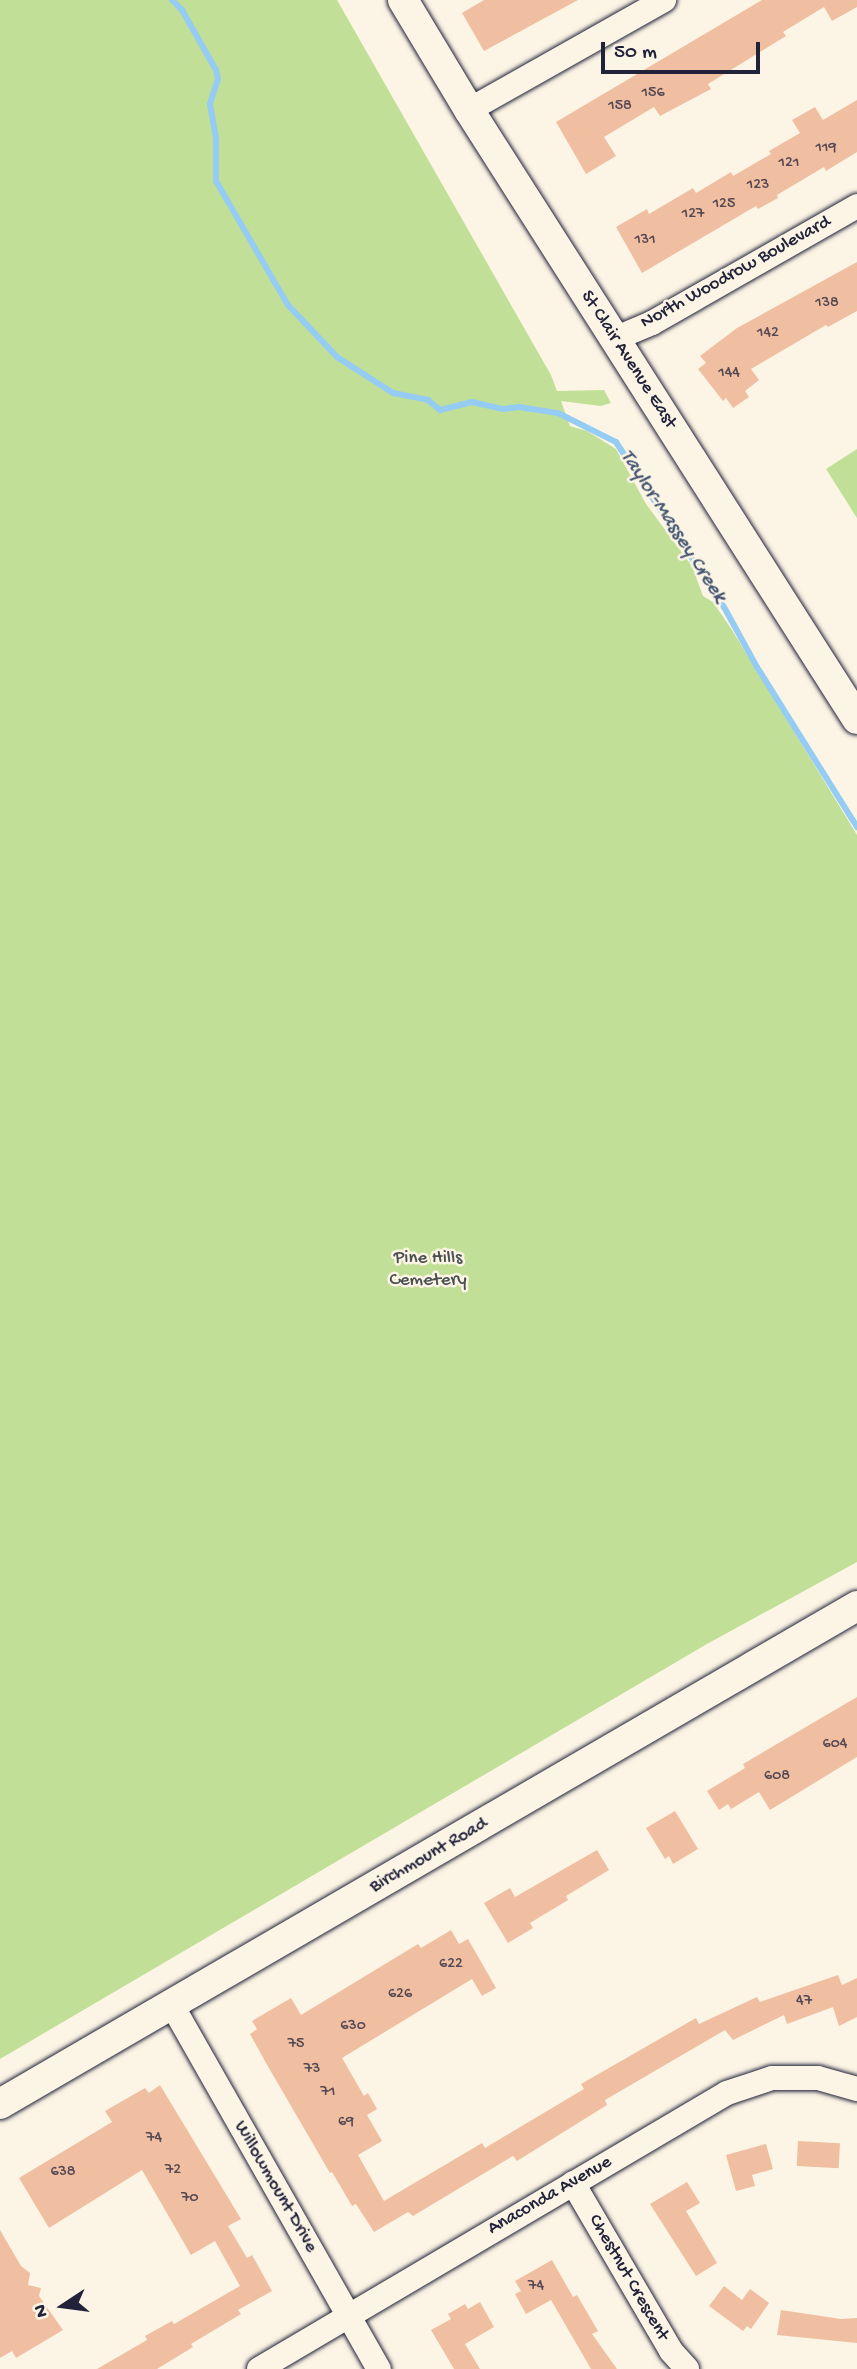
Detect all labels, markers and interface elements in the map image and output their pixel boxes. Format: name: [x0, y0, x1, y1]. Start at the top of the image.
scale bar: [605, 28, 764, 72]
text: 50 m: [614, 41, 657, 66]
house number: 156: [642, 84, 664, 104]
house number: 158: [608, 97, 632, 117]
house number: 119: [816, 139, 836, 159]
house number: 121: [779, 154, 799, 174]
house number: 123: [747, 176, 769, 196]
house number: 125: [713, 195, 735, 215]
house number: 127: [682, 205, 704, 225]
street label: North Woodrow Boulevard: [637, 211, 835, 335]
house number: 131: [634, 231, 656, 251]
street label: St Clair Avenue East: [575, 287, 681, 433]
house number: 138: [815, 294, 839, 314]
house number: 142: [757, 324, 779, 344]
house number: 144: [718, 364, 740, 384]
water label: Taylor-Massey Creek: [613, 446, 731, 608]
park label: Pine Hills Cemetery: [389, 1248, 467, 1292]
house number: 604: [823, 1735, 847, 1755]
house number: 608: [764, 1767, 790, 1787]
street label: Birchmount Road: [366, 1813, 492, 1899]
house number: 622: [439, 1955, 463, 1975]
house number: 626: [388, 1985, 412, 2005]
house number: 47: [796, 1992, 812, 2012]
house number: 630: [340, 2017, 366, 2037]
house number: 75: [288, 2035, 304, 2055]
house number: 73: [304, 2060, 320, 2080]
house number: 71: [321, 2083, 335, 2103]
house number: 69: [338, 2113, 354, 2133]
street label: Willowmount Drive: [228, 2117, 322, 2257]
house number: 74: [146, 2129, 162, 2149]
street label: Anaconda Avenue: [484, 2151, 616, 2241]
house number: 72: [165, 2161, 181, 2181]
house number: 638: [50, 2163, 76, 2183]
house number: 70: [181, 2189, 199, 2209]
street label: Chestnut Crescent: [583, 2211, 673, 2345]
north arrow: [28, 2271, 98, 2341]
house number: 74: [528, 2277, 544, 2297]
text: N: [29, 2302, 55, 2319]

